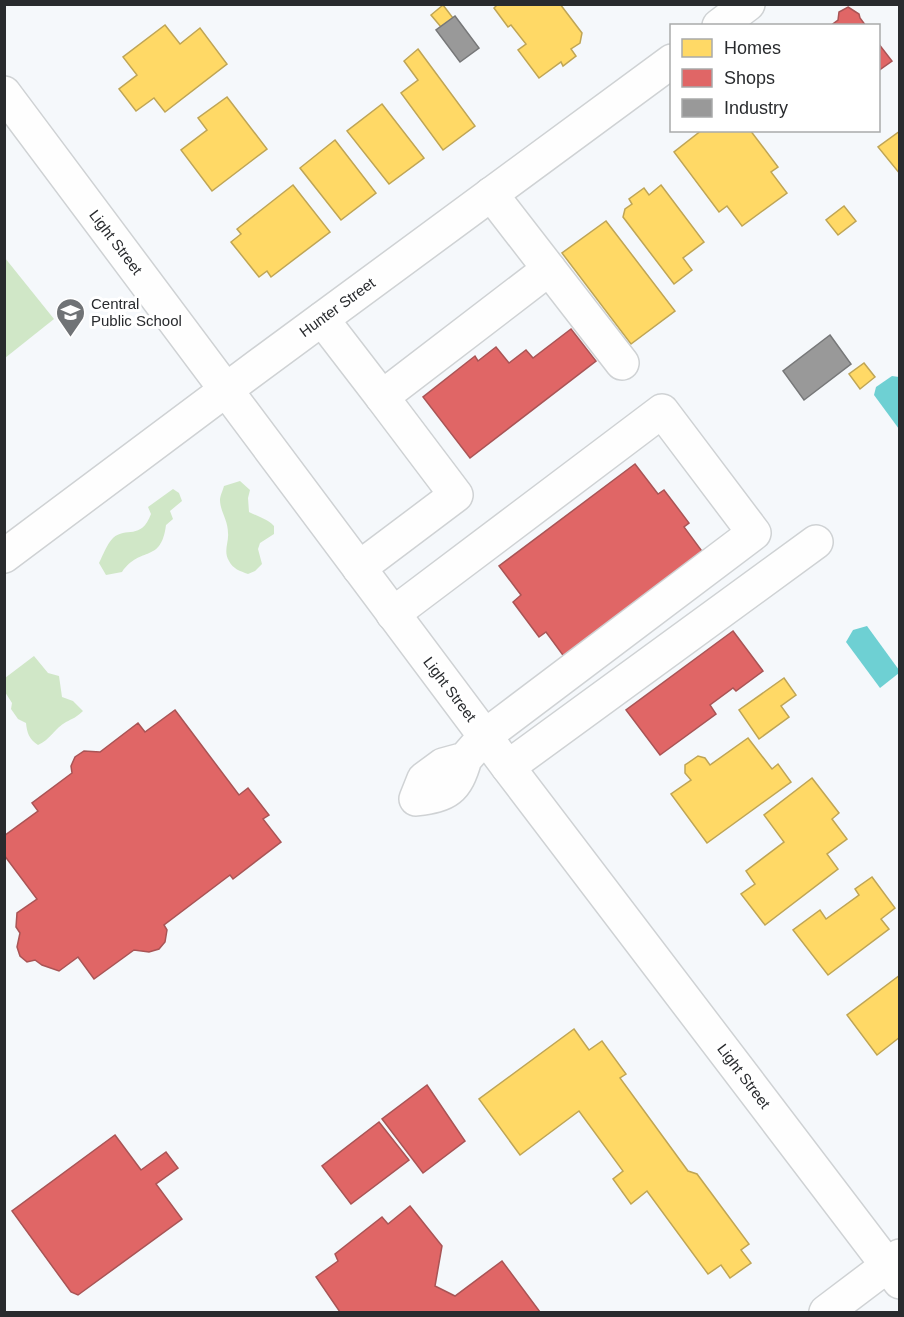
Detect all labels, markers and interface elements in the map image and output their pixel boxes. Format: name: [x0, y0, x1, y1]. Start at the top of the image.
legend: [670, 24, 880, 132]
text: Homes: [724, 38, 781, 58]
text: Shops: [724, 68, 775, 88]
text: Industry: [724, 98, 788, 118]
street label: Light Street: [86, 206, 146, 278]
street label: Hunter Street: [296, 273, 379, 340]
place label: Central Public School: [91, 295, 182, 329]
school or university icon: Central Public School: [54, 296, 86, 338]
street label: Light Street: [420, 653, 480, 725]
street label: Light Street: [714, 1040, 774, 1112]

